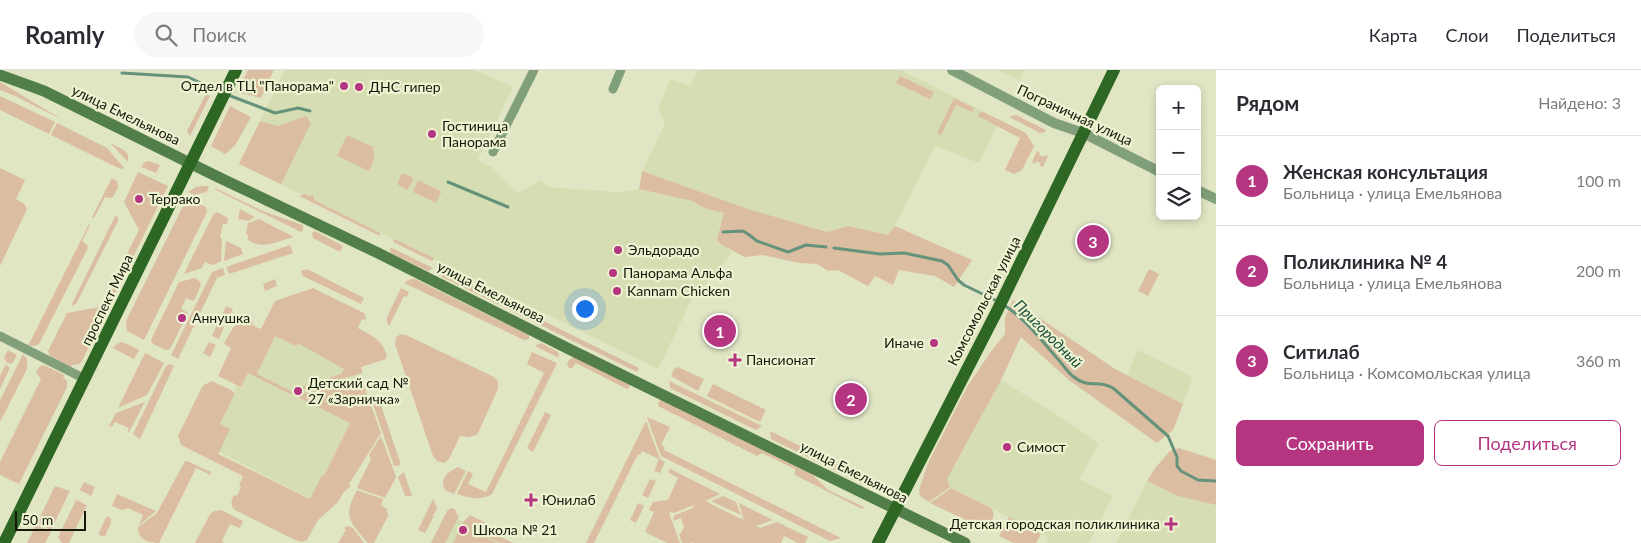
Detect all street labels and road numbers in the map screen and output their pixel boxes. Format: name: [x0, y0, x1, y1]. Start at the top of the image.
street label: Пограничная улица: [1015, 80, 1136, 149]
street label: улица Емельянова: [69, 81, 183, 148]
street label: Комсомольская улица: [943, 233, 1024, 368]
street label: проспект Мира: [77, 251, 136, 348]
street label: улица Емельянова: [435, 257, 548, 326]
street label: улица Емельянова: [798, 437, 911, 506]

